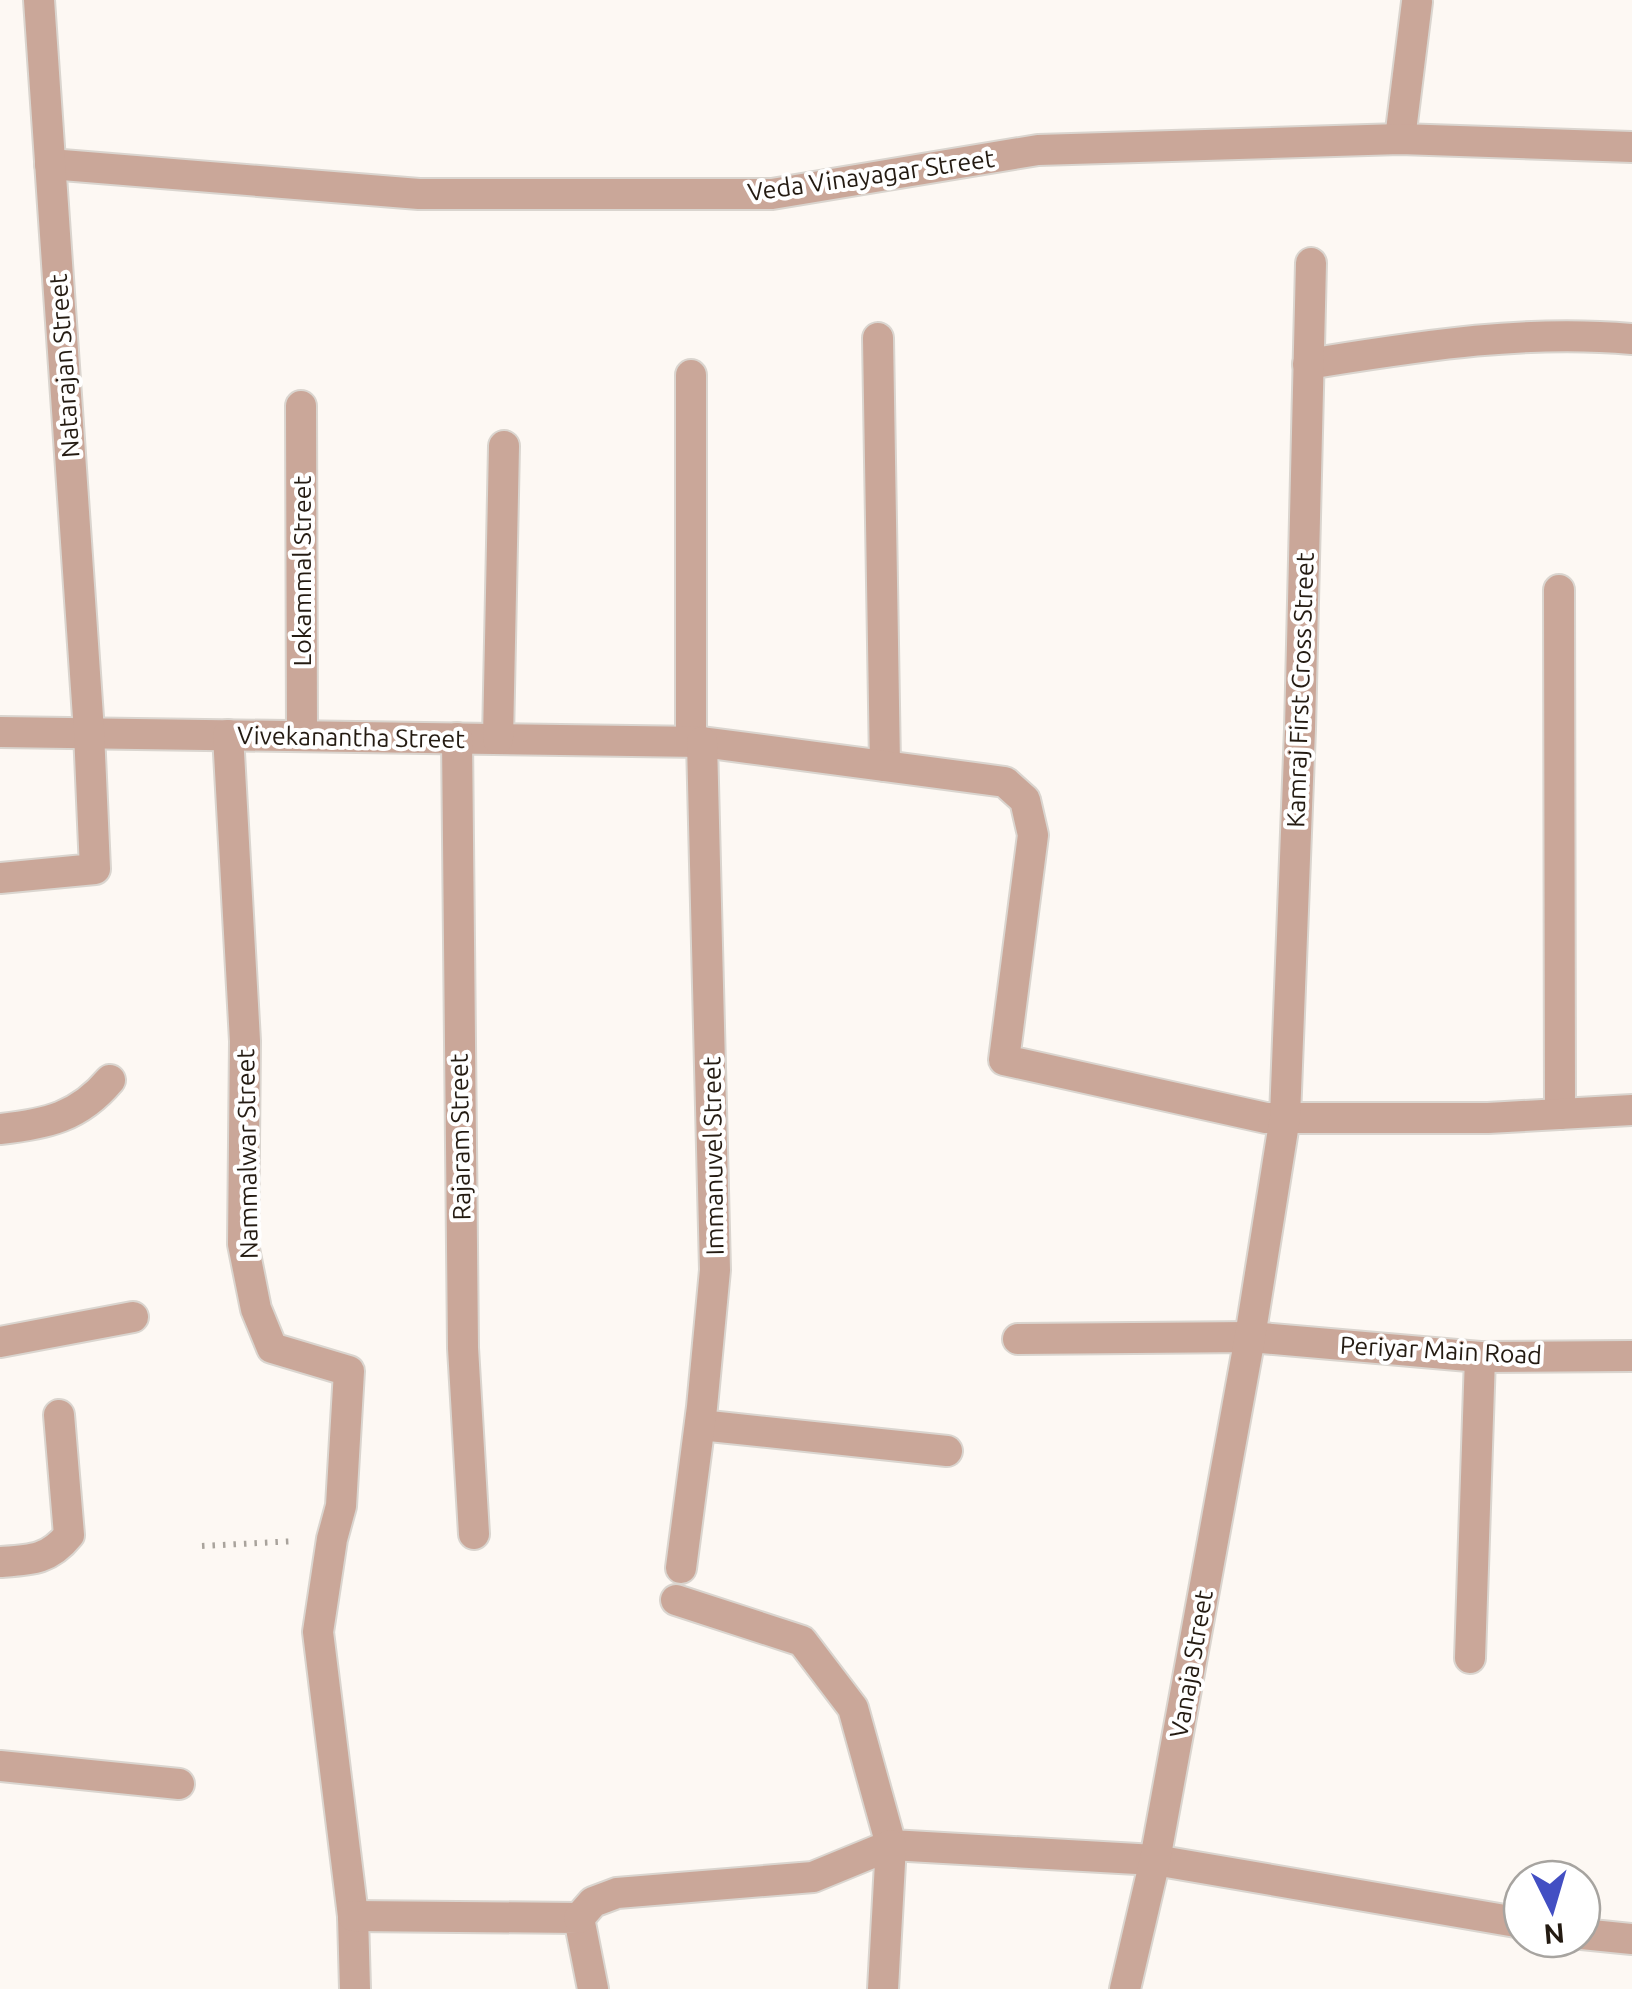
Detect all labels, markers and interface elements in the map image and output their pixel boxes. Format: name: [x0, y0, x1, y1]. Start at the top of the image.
street label: Veda Vinayagar Street: [746, 144, 996, 206]
street label: Natarajan Street: [44, 273, 84, 459]
street label: Lokammal Street: [288, 475, 316, 666]
street label: Kamraj First Cross Street: [1281, 552, 1319, 828]
street label: Vivekanantha Street: [237, 721, 465, 753]
street label: Nammalwar Street: [231, 1048, 263, 1259]
street label: Rajaram Street: [445, 1053, 475, 1221]
street label: Immanuvel Street: [697, 1056, 729, 1256]
street label: Periyar Main Road: [1339, 1331, 1543, 1369]
street label: Vanaja Street: [1164, 1588, 1218, 1740]
north arrow: [1502, 1859, 1602, 1959]
text: N: [1542, 1918, 1566, 1951]

